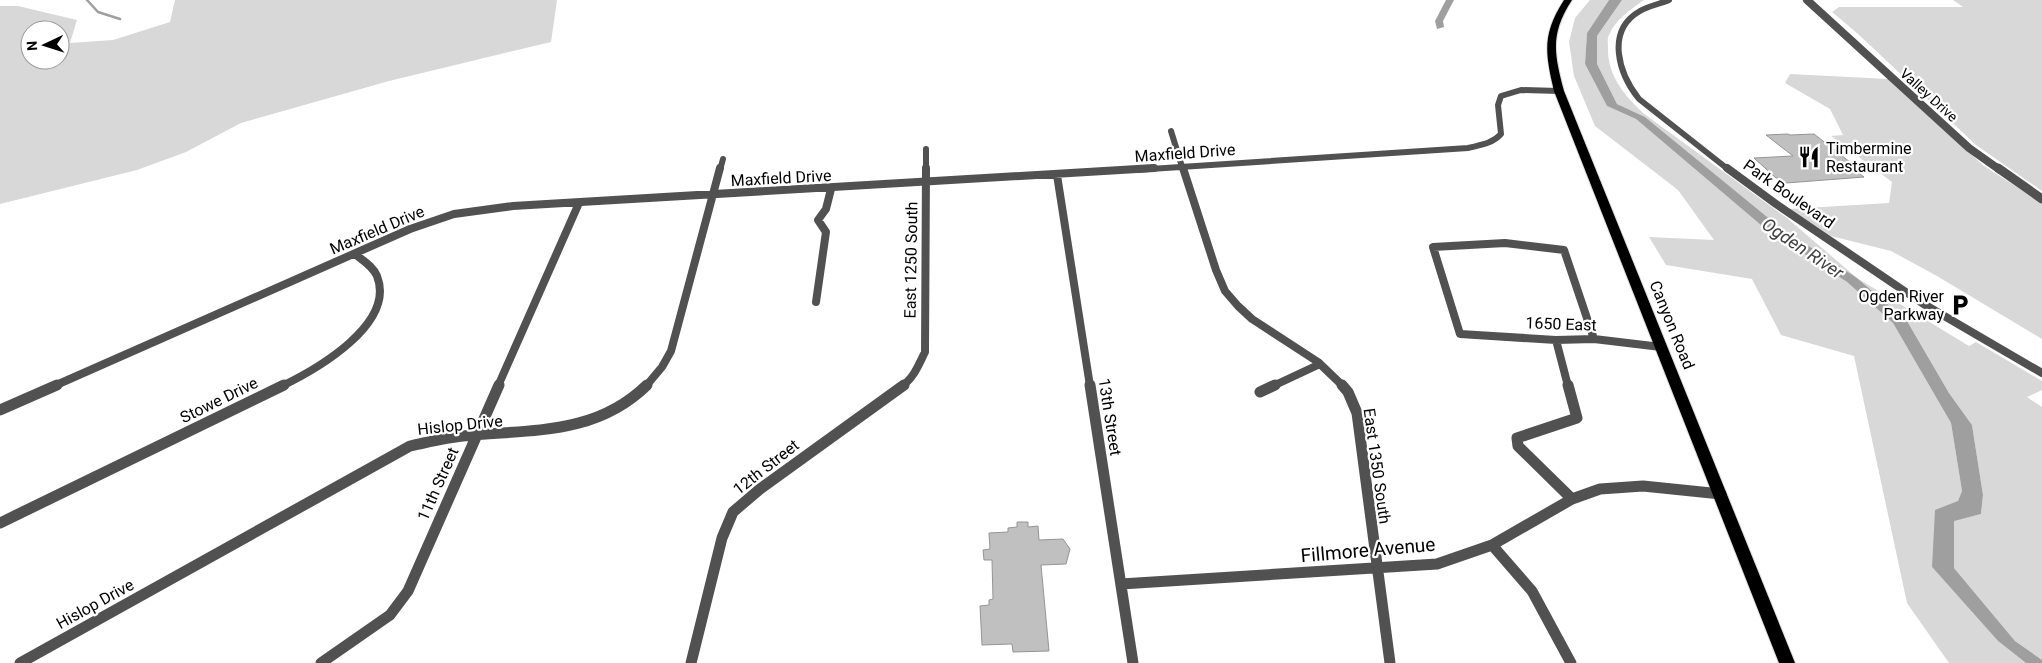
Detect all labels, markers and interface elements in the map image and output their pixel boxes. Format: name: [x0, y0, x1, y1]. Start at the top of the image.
north arrow: [20, 20, 70, 70]
text: N: [24, 40, 40, 51]
street label: Valley Drive: [1897, 65, 1961, 125]
place label: Timbermine Restaurant: [1826, 139, 1912, 176]
street label: Maxfield Drive: [1134, 140, 1236, 166]
restaurant icon: Timbermine Restaurant: [1796, 144, 1822, 170]
street label: Park Boulevard: [1740, 156, 1838, 232]
street label: Maxfield Drive: [730, 166, 832, 190]
street label: East 1250 South: [900, 201, 922, 319]
street label: Maxfield Drive: [327, 202, 427, 258]
water label: Ogden River: [1758, 213, 1849, 283]
street label: Canyon Road: [1646, 278, 1698, 372]
place label: Ogden River Parkway: [1858, 287, 1945, 324]
parking icon: Ogden River Parkway: [1947, 292, 1973, 318]
street label: 1650 East: [1525, 313, 1597, 335]
street label: Stowe Drive: [177, 373, 261, 427]
street label: 13th Street: [1094, 377, 1126, 457]
street label: East 1350 South: [1359, 407, 1395, 525]
street label: Hislop Drive: [416, 411, 504, 439]
street label: 12th Street: [729, 435, 803, 499]
street label: 11th Street: [413, 444, 463, 524]
street label: Fillmore Avenue: [1300, 533, 1436, 567]
street label: Hislop Drive: [53, 575, 137, 633]

